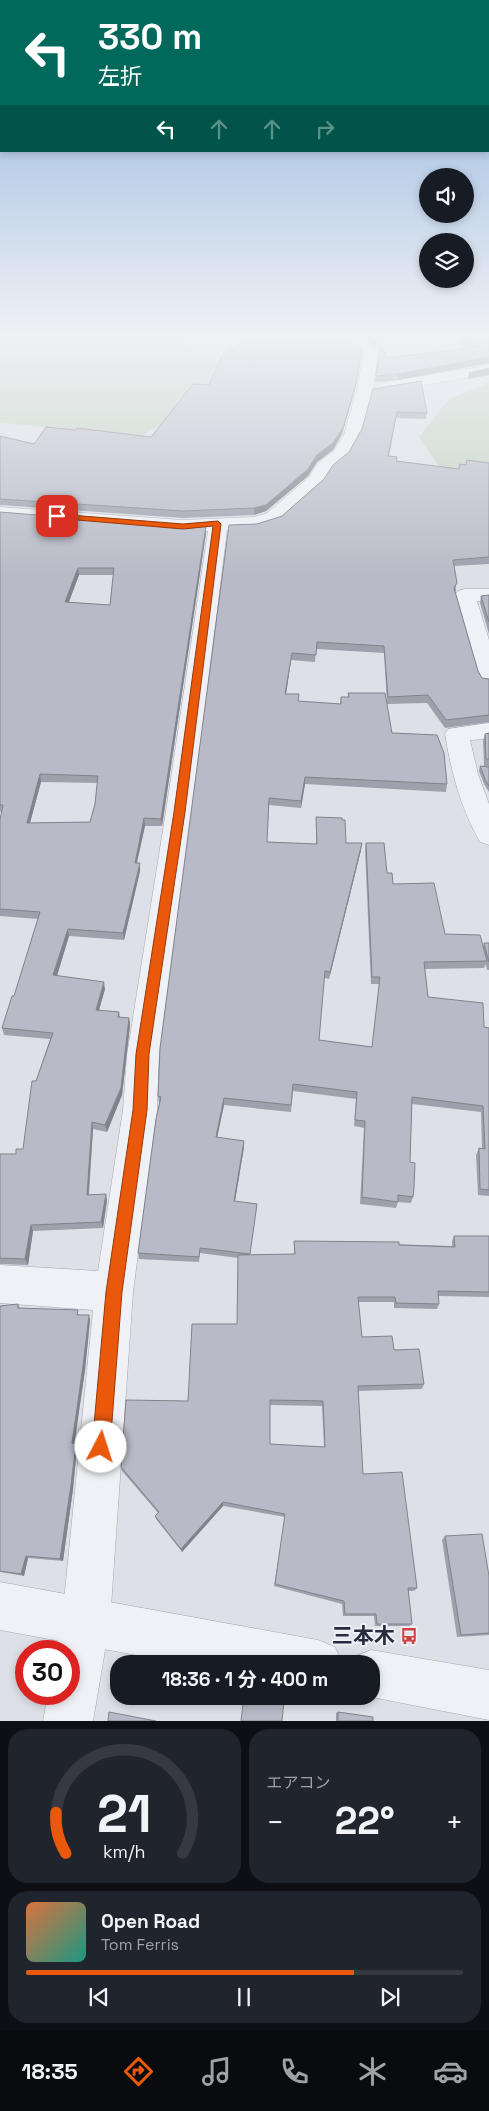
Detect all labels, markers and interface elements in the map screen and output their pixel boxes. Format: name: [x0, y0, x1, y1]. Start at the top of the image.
text: 330 m: [98, 15, 202, 59]
icon: left: [15, 20, 80, 85]
text: 左折: [98, 62, 142, 90]
icon: left: [152, 115, 180, 143]
icon: ahead: [205, 115, 233, 143]
icon: ahead: [258, 115, 286, 143]
icon: right: [311, 115, 339, 143]
map controls: [419, 168, 474, 288]
button: sound: [419, 168, 474, 223]
button: layers: [419, 233, 474, 288]
pin: [36, 495, 78, 537]
icon: arrive: [43, 502, 71, 530]
position arrow: [74, 1420, 126, 1472]
place label: 三本木: [332, 1622, 395, 1649]
bus stop icon: 三本木: [399, 1626, 419, 1646]
speed limit sign: 30: [15, 1640, 80, 1705]
text: 18:36 · 1 分 · 400 m: [162, 1667, 328, 1692]
text: エアコン: [267, 1772, 331, 1793]
text: 21: [97, 1781, 151, 1847]
text: 22°: [335, 1797, 395, 1845]
text: −: [267, 1804, 284, 1840]
text: +: [446, 1804, 463, 1840]
text: km/h: [103, 1840, 146, 1863]
text: Open Road: [101, 1909, 200, 1934]
text: Tom Ferris: [101, 1934, 179, 1955]
icon: previous: [85, 1983, 113, 2011]
icon: pause: [230, 1983, 258, 2011]
icon: next: [376, 1983, 404, 2011]
icon: directions: [121, 2054, 156, 2089]
icon: music: [199, 2054, 234, 2089]
icon: phone: [277, 2054, 312, 2089]
icon: climate: [355, 2054, 390, 2089]
icon: car: [433, 2054, 468, 2089]
text: 18:35: [21, 2057, 78, 2085]

